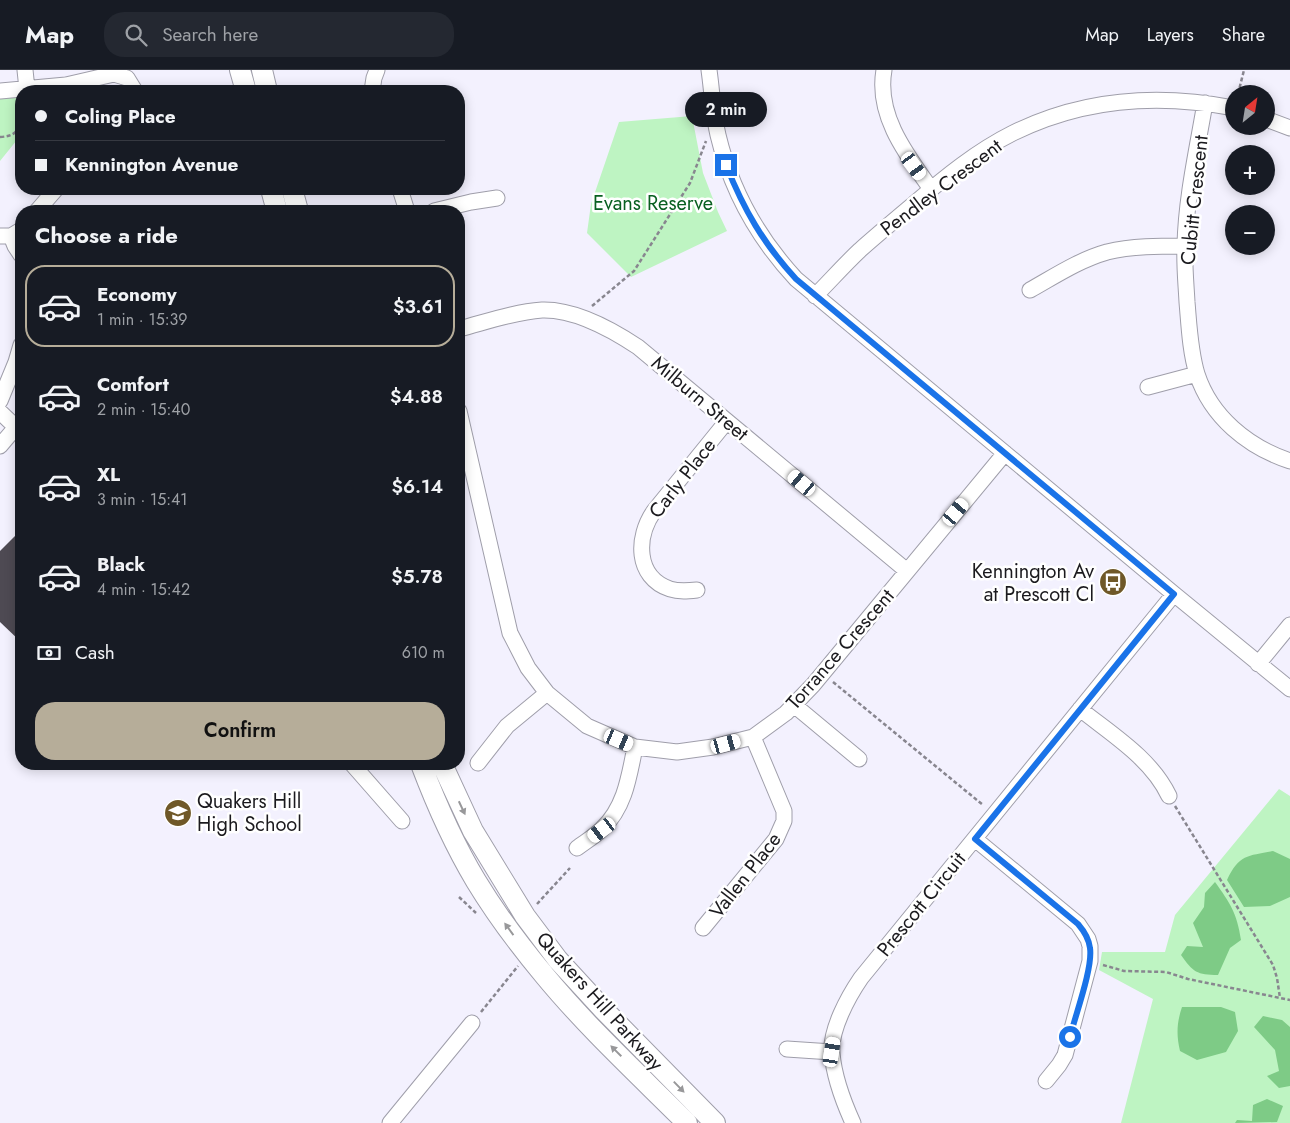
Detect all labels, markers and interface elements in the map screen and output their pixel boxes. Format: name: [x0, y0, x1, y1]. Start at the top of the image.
search box: [104, 12, 454, 57]
text: Map: [25, 17, 74, 52]
icon: search: [122, 21, 150, 49]
text: Search here: [162, 21, 258, 48]
text: Map: [1085, 22, 1119, 48]
text: Layers: [1147, 22, 1194, 48]
text: Share: [1222, 22, 1265, 48]
north arrow: [1225, 85, 1275, 135]
map controls: [1225, 85, 1275, 255]
callout: 2 min: [685, 92, 767, 128]
text: 2 min: [705, 98, 747, 121]
text: Coling Place: [65, 103, 176, 130]
street label: Pendley Crescent: [874, 132, 1008, 243]
street label: Cubitt Crescent: [1173, 134, 1216, 266]
button: +: [1225, 145, 1275, 195]
car: [899, 149, 928, 183]
text: Kennington Avenue: [65, 151, 238, 178]
route end: [715, 154, 737, 176]
park label: Evans Reserve: [593, 189, 713, 218]
button: −: [1225, 205, 1275, 255]
text: Choose a ride: [35, 219, 178, 251]
text: Economy: [97, 281, 177, 308]
icon: car: [37, 284, 82, 329]
text: $3.61: [393, 293, 443, 320]
text: 1 min · 15:39: [97, 308, 187, 331]
street label: Milburn Street: [645, 349, 755, 448]
text: Comfort: [97, 371, 169, 398]
icon: car: [37, 374, 82, 419]
text: $4.88: [390, 383, 443, 410]
text: 2 min · 15:40: [97, 398, 190, 421]
street label: Carly Place: [642, 432, 723, 525]
text: XL: [97, 461, 120, 488]
icon: car: [37, 464, 82, 509]
car: [785, 468, 818, 498]
text: $6.14: [391, 473, 443, 500]
text: 3 min · 15:41: [97, 488, 188, 511]
car: [940, 496, 971, 528]
text: Black: [97, 551, 145, 578]
icon: car: [37, 554, 82, 599]
place label: Kennington Av at Prescott Cl: [972, 557, 1094, 609]
text: $5.78: [391, 563, 443, 590]
bus stop icon: Kennington Av at Prescott Cl: [1098, 567, 1128, 597]
text: 4 min · 15:42: [97, 578, 190, 601]
street label: Torrance Crescent: [780, 582, 901, 716]
icon: cash: [35, 639, 63, 667]
text: Cash: [75, 639, 115, 666]
text: 610 m: [402, 641, 445, 664]
button: Confirm: [35, 702, 445, 760]
car: [602, 727, 635, 753]
car: [709, 733, 742, 755]
place label: Quakers Hill High School: [197, 787, 302, 839]
school or university icon: Quakers Hill High School: [163, 798, 193, 828]
one-way arrow: [458, 801, 466, 815]
car: [585, 815, 618, 845]
street label: Vallen Place: [703, 826, 788, 924]
street label: Prescott Circuit: [870, 846, 973, 963]
one-way arrow: [504, 922, 514, 936]
street label: Quakers Hill Parkway: [529, 925, 670, 1077]
route start: [1059, 1026, 1081, 1048]
car: [822, 1036, 841, 1068]
one-way arrow: [610, 1045, 622, 1057]
one-way arrow: [673, 1080, 685, 1092]

